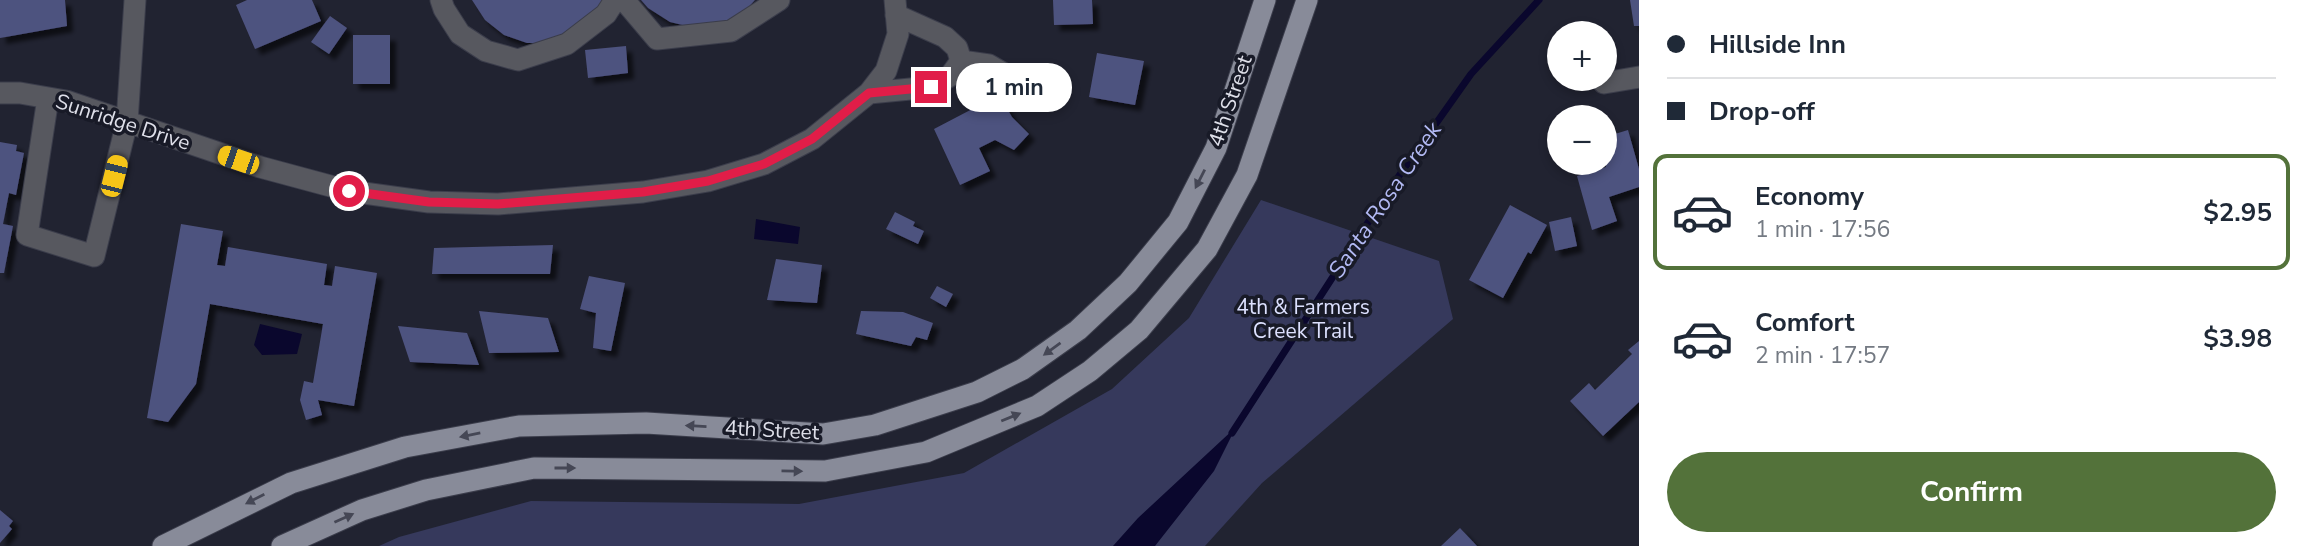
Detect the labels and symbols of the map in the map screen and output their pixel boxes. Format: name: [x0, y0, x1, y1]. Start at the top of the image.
street label: 4th Street: [1201, 51, 1259, 150]
callout: 1 min: [956, 62, 1071, 112]
route end: [915, 71, 947, 103]
street label: Sunridge Drive: [52, 87, 194, 157]
water label: Santa Rosa Creek: [1321, 115, 1449, 284]
car: [215, 143, 262, 177]
car: [99, 153, 130, 199]
one-way arrow: [1194, 169, 1206, 189]
route start: [333, 175, 365, 207]
park label: 4th & Farmers Creek Trail: [1236, 293, 1370, 345]
one-way arrow: [1043, 342, 1061, 356]
one-way arrow: [1001, 412, 1022, 423]
street label: 4th Street: [724, 414, 821, 446]
one-way arrow: [685, 421, 707, 432]
one-way arrow: [459, 430, 481, 441]
one-way arrow: [554, 462, 576, 474]
one-way arrow: [781, 465, 803, 476]
one-way arrow: [245, 494, 265, 505]
one-way arrow: [334, 512, 354, 524]

